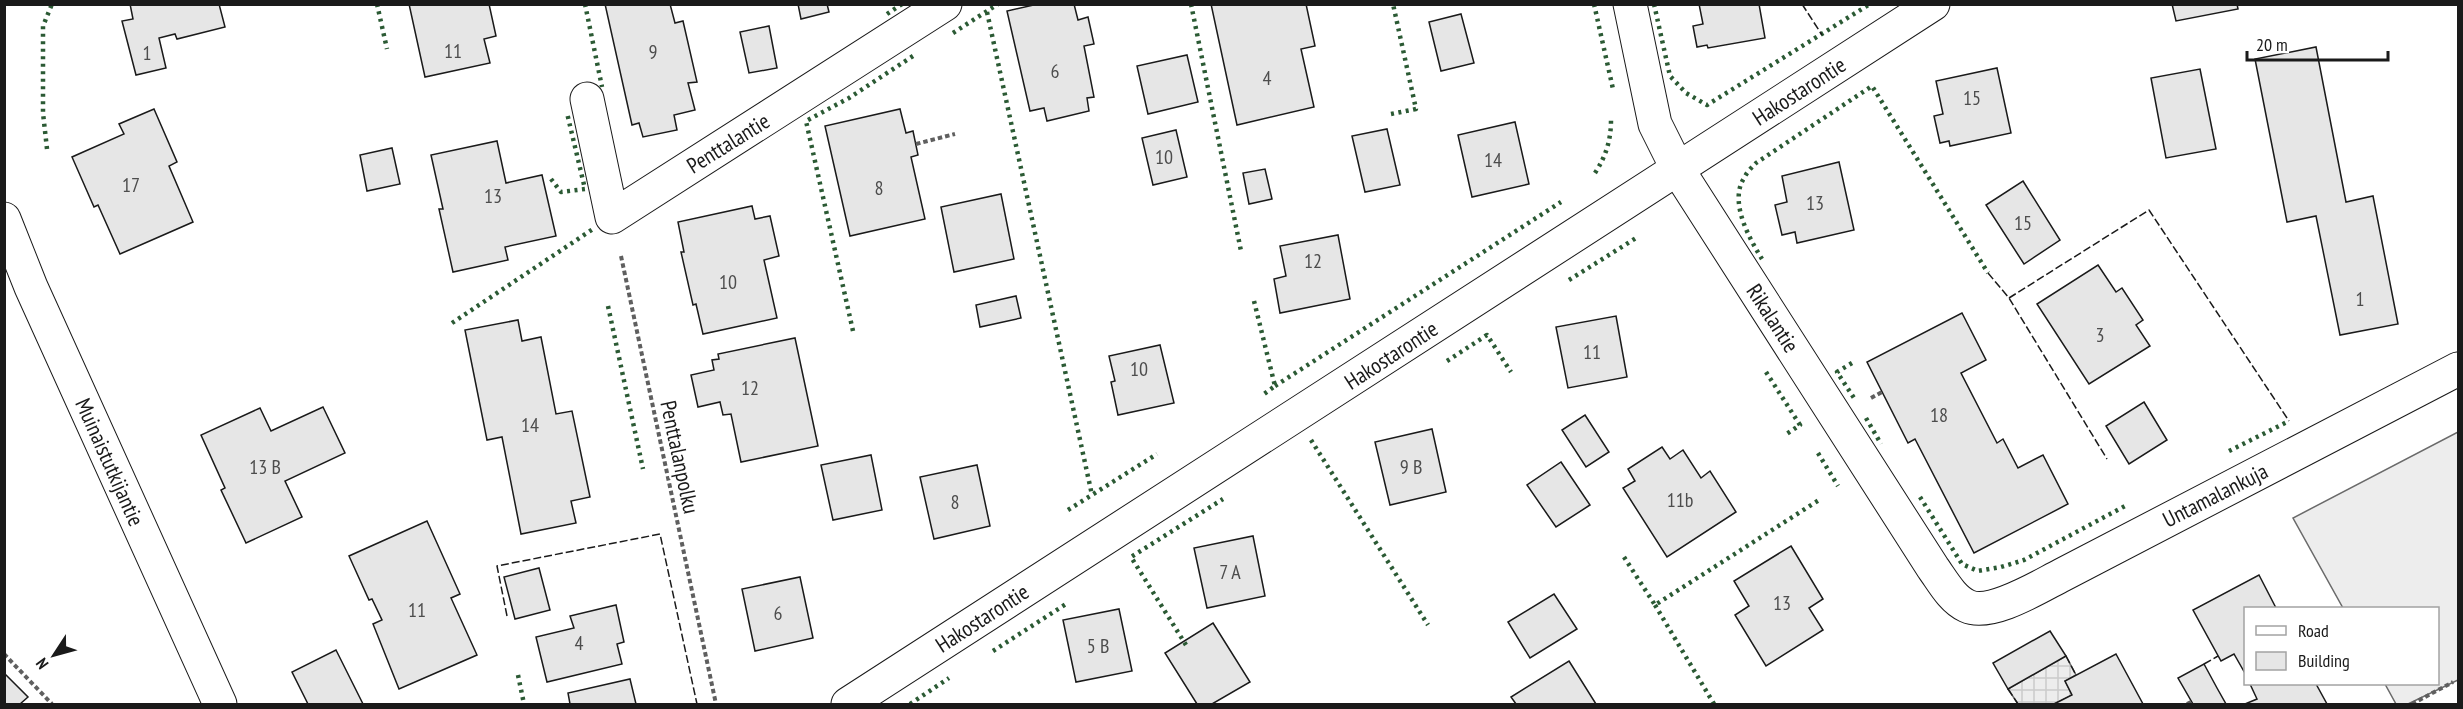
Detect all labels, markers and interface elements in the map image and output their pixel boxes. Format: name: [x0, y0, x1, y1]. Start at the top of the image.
scale bar: [2247, 24, 2388, 62]
text: 20 m: [2256, 33, 2288, 56]
house number: 11: [444, 38, 462, 64]
house number: 9: [649, 39, 658, 65]
house number: 1: [143, 40, 152, 66]
street label: Hakostarontie: [1747, 50, 1851, 132]
house number: 6: [1051, 58, 1060, 84]
house number: 4: [1263, 65, 1272, 91]
house number: 15: [1963, 85, 1981, 111]
street label: Penttalantie: [681, 107, 775, 179]
house number: 10: [1155, 144, 1173, 170]
house number: 14: [1484, 147, 1502, 173]
house number: 17: [122, 172, 140, 198]
house number: 8: [875, 175, 884, 201]
house number: 13: [484, 183, 502, 209]
house number: 13: [1806, 190, 1824, 216]
house number: 15: [2014, 210, 2032, 236]
house number: 12: [1304, 248, 1322, 274]
house number: 10: [719, 269, 737, 295]
street label: Rikalantie: [1741, 278, 1805, 358]
house number: 1: [2356, 286, 2365, 312]
street label: Hakostarontie: [1339, 314, 1443, 396]
house number: 3: [2096, 322, 2105, 348]
house number: 11: [1583, 339, 1601, 365]
house number: 10: [1130, 356, 1148, 382]
house number: 12: [741, 375, 759, 401]
street label: Muinaistutkijantie: [69, 394, 151, 530]
street label: Penttalanpolku: [654, 398, 706, 516]
house number: 18: [1930, 402, 1948, 428]
house number: 14: [521, 412, 539, 438]
house number: 13 B: [249, 454, 281, 480]
house number: 9 B: [1400, 454, 1422, 480]
street label: Untamalankuja: [2158, 457, 2272, 533]
house number: 11b: [1667, 487, 1693, 513]
house number: 8: [951, 489, 960, 515]
house number: 7 A: [1219, 559, 1241, 585]
street label: Hakostarontie: [930, 577, 1034, 659]
house number: 13: [1773, 590, 1791, 616]
house number: 11: [408, 597, 426, 623]
house number: 6: [774, 600, 783, 626]
legend: [2244, 607, 2439, 685]
text: Road: [2298, 619, 2329, 642]
north arrow: [24, 625, 84, 685]
house number: 4: [575, 630, 584, 656]
house number: 5 B: [1087, 633, 1109, 659]
text: Building: [2298, 649, 2350, 672]
text: N: [31, 654, 52, 673]

